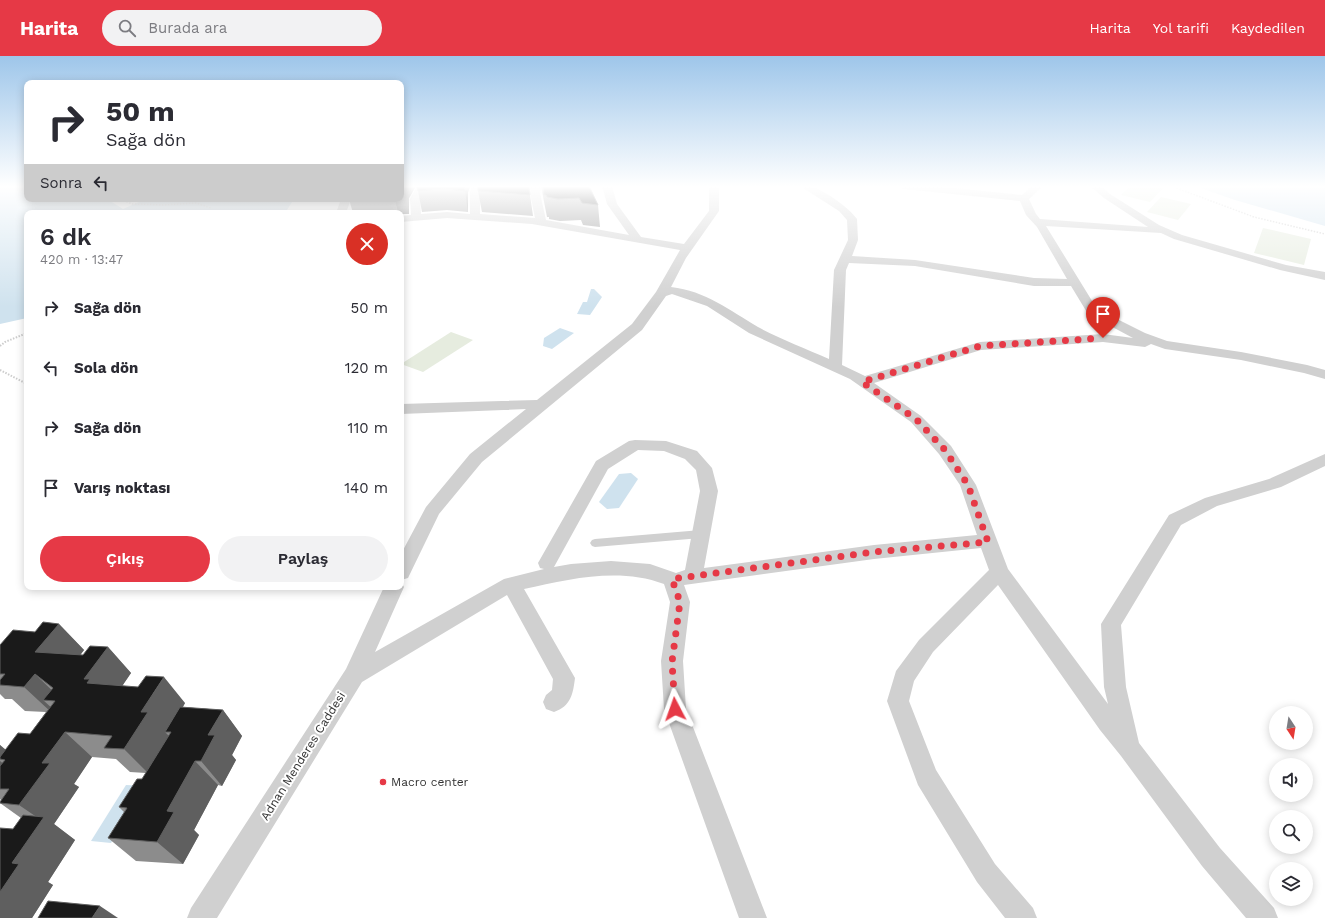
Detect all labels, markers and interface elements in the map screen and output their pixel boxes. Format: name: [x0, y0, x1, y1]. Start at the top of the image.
search box: [102, 10, 382, 46]
text: Harita: [20, 17, 78, 40]
icon: search: [116, 17, 138, 39]
text: Burada ara: [148, 19, 227, 37]
text: Harita: [1089, 20, 1131, 36]
text: Yol tarifi: [1153, 20, 1209, 36]
text: Kaydedilen: [1231, 20, 1305, 36]
text: 50 m: [106, 95, 175, 128]
icon: right: [40, 96, 92, 148]
text: Sağa dön: [106, 129, 186, 150]
icon: left: [90, 172, 112, 194]
text: Sonra: [40, 174, 82, 192]
text: 6 dk: [40, 223, 92, 251]
button: close: [346, 223, 388, 265]
text: 420 m · 13:47: [40, 252, 123, 267]
icon: right: [40, 297, 62, 319]
pin: [1086, 297, 1120, 338]
text: Sağa dön: [74, 299, 141, 317]
text: 50 m: [351, 299, 388, 317]
icon: arrive: [1092, 303, 1114, 325]
icon: left: [40, 357, 62, 379]
text: Sola dön: [74, 359, 138, 377]
text: 120 m: [345, 359, 388, 377]
icon: right: [40, 417, 62, 439]
text: Sağa dön: [74, 419, 141, 437]
text: 110 m: [348, 419, 388, 437]
icon: arrive: [40, 477, 62, 499]
text: Varış noktası: [74, 479, 171, 497]
text: 140 m: [344, 479, 388, 497]
button: Çıkış: [40, 536, 210, 582]
button: Paylaş: [218, 536, 388, 582]
position arrow: [654, 688, 696, 730]
street label: Adnan Menderes Caddesi: [258, 689, 348, 823]
north arrow: [1269, 706, 1313, 750]
map controls: [1269, 706, 1313, 906]
button: sound: [1269, 758, 1313, 802]
place label: Macro center: [391, 775, 469, 789]
marker: Macro center: [378, 777, 388, 787]
button: search: [1269, 810, 1313, 854]
button: layers: [1269, 862, 1313, 906]

